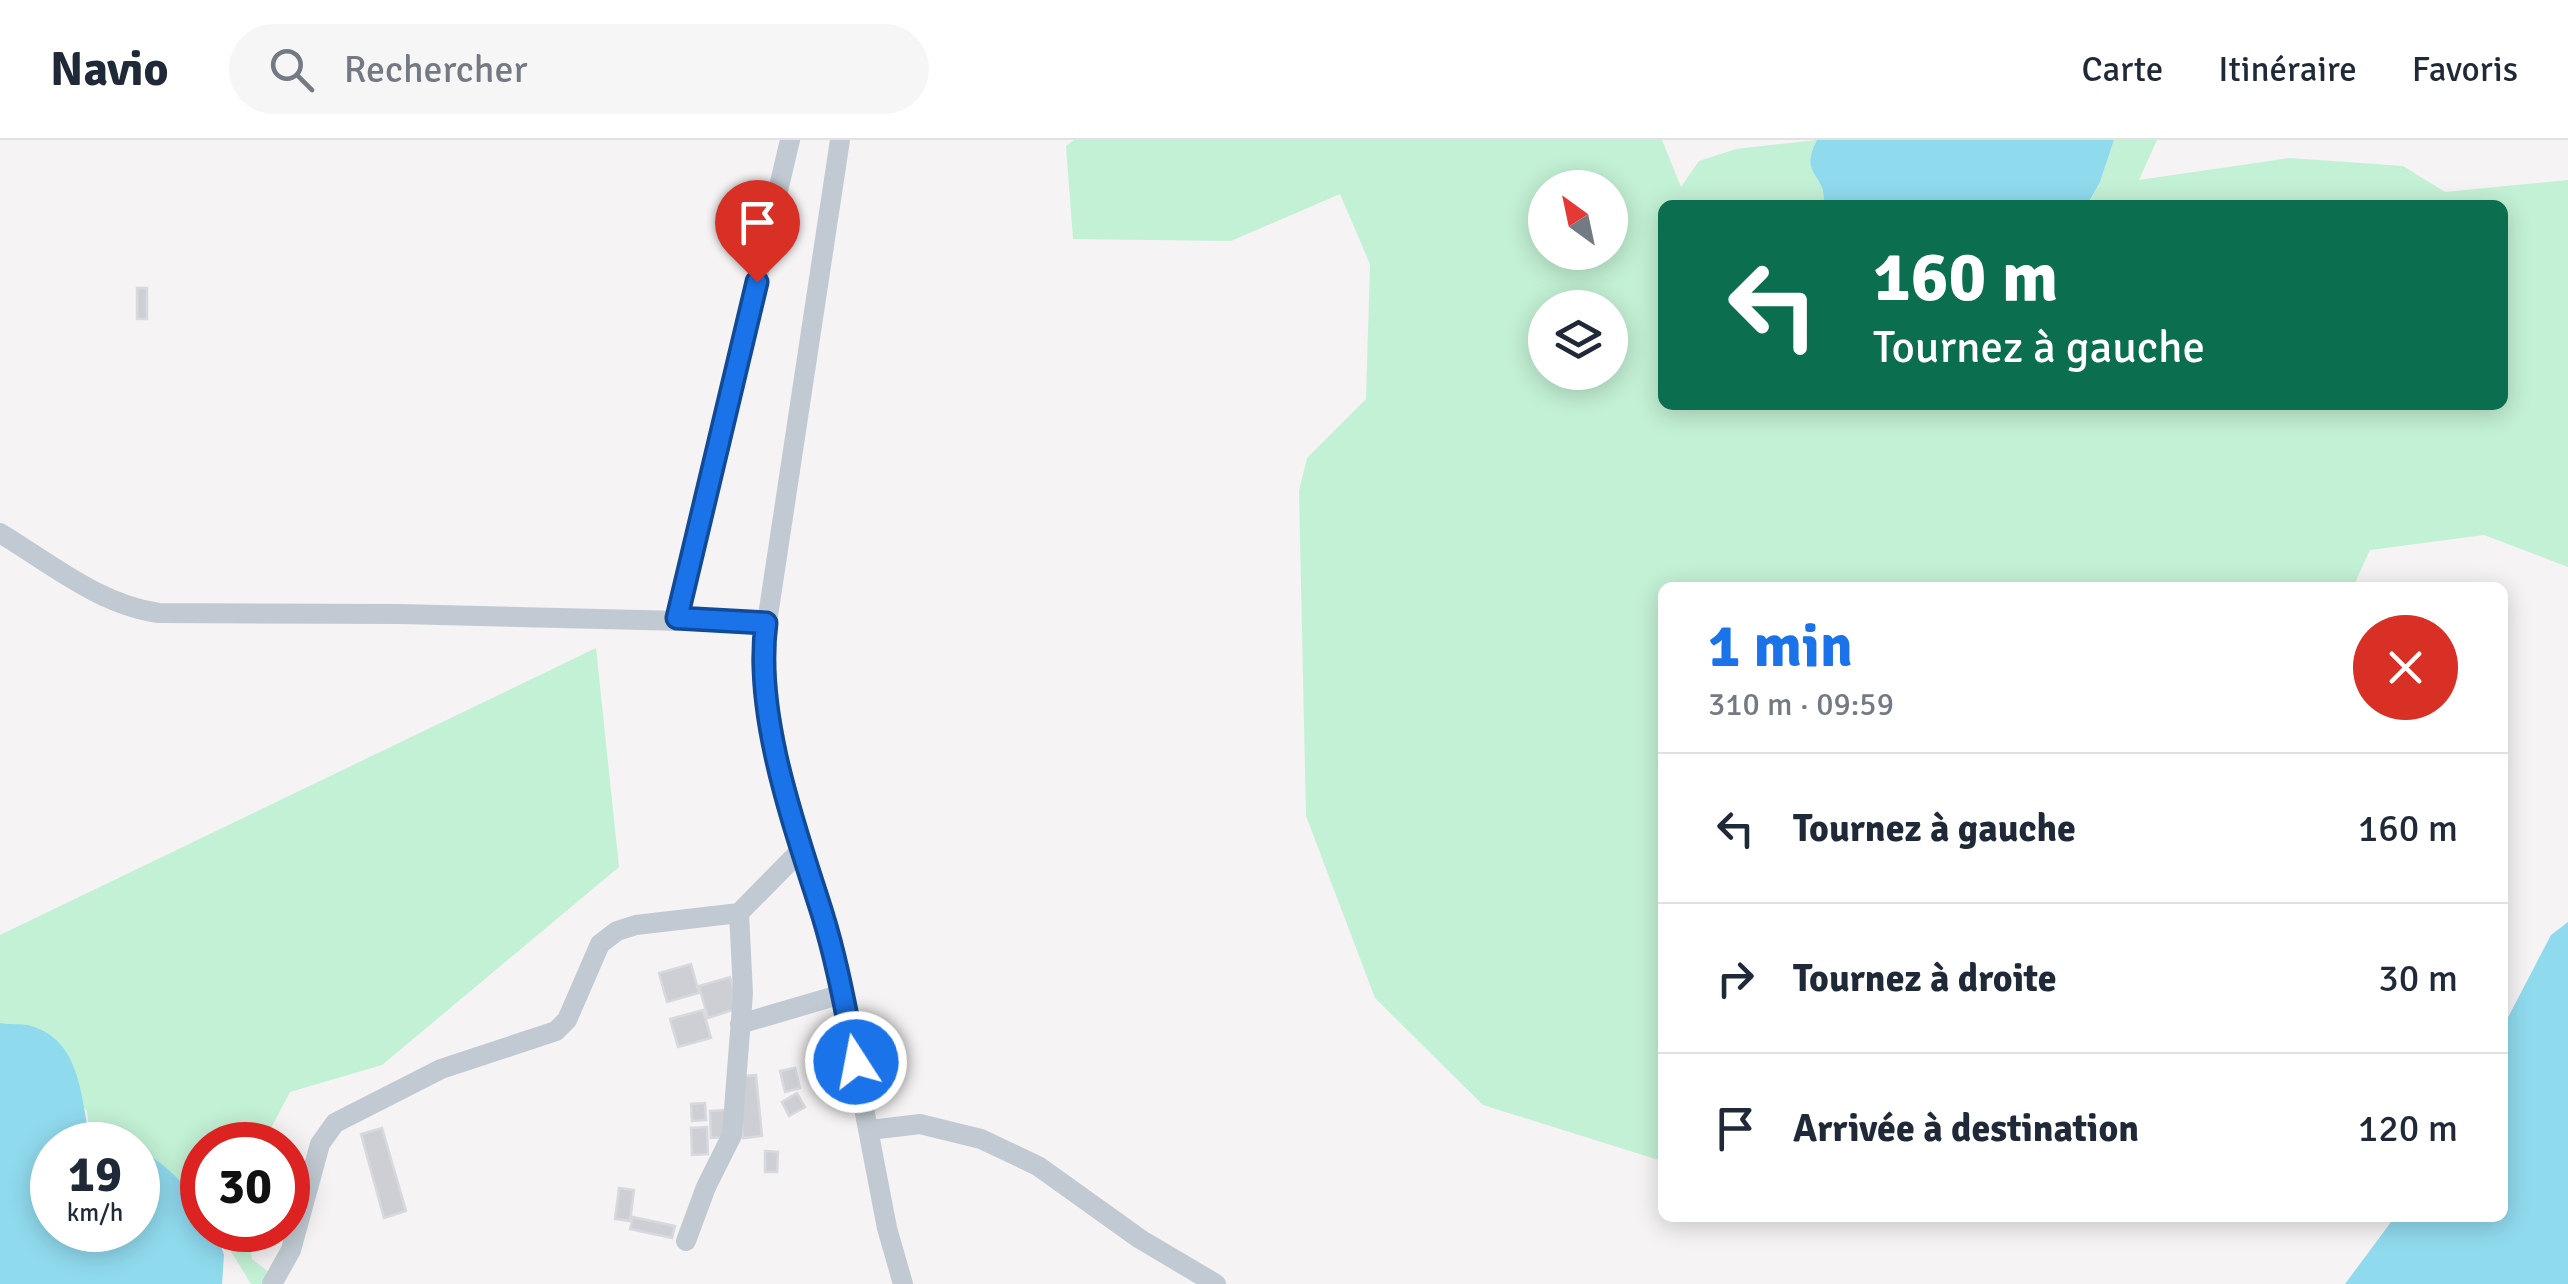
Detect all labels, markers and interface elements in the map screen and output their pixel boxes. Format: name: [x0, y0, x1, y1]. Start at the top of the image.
search box: [229, 24, 929, 114]
text: Navio: [50, 40, 169, 99]
icon: search: [264, 42, 319, 97]
text: Rechercher: [344, 46, 527, 93]
text: Carte: [2082, 48, 2163, 91]
text: Itinéraire: [2218, 48, 2357, 91]
text: Favoris: [2412, 48, 2518, 91]
north arrow: [1528, 170, 1628, 270]
map controls: [1528, 170, 1628, 390]
pin: [715, 180, 800, 283]
icon: arrive: [730, 195, 785, 250]
text: 160 m: [1873, 234, 2058, 320]
icon: left: [1708, 240, 1838, 370]
button: layers: [1528, 290, 1628, 390]
text: Tournez à gauche: [1873, 320, 2205, 375]
text: 1 min: [1708, 610, 1853, 684]
button: close: [2353, 615, 2458, 720]
text: 310 m · 09:59: [1708, 685, 1894, 724]
icon: left: [1708, 801, 1763, 856]
text: Tournez à gauche: [1793, 805, 2076, 852]
text: 160 m: [2358, 805, 2458, 852]
icon: right: [1708, 951, 1763, 1006]
text: Tournez à droite: [1793, 955, 2057, 1002]
text: 30 m: [2378, 955, 2458, 1002]
position arrow: [804, 1010, 908, 1114]
icon: arrive: [1708, 1101, 1763, 1156]
text: Arrivée à destination: [1793, 1105, 2139, 1152]
text: 120 m: [2358, 1105, 2458, 1152]
speed limit sign: 30: [180, 1122, 310, 1252]
text: 19: [68, 1144, 122, 1206]
text: km/h: [67, 1197, 123, 1228]

